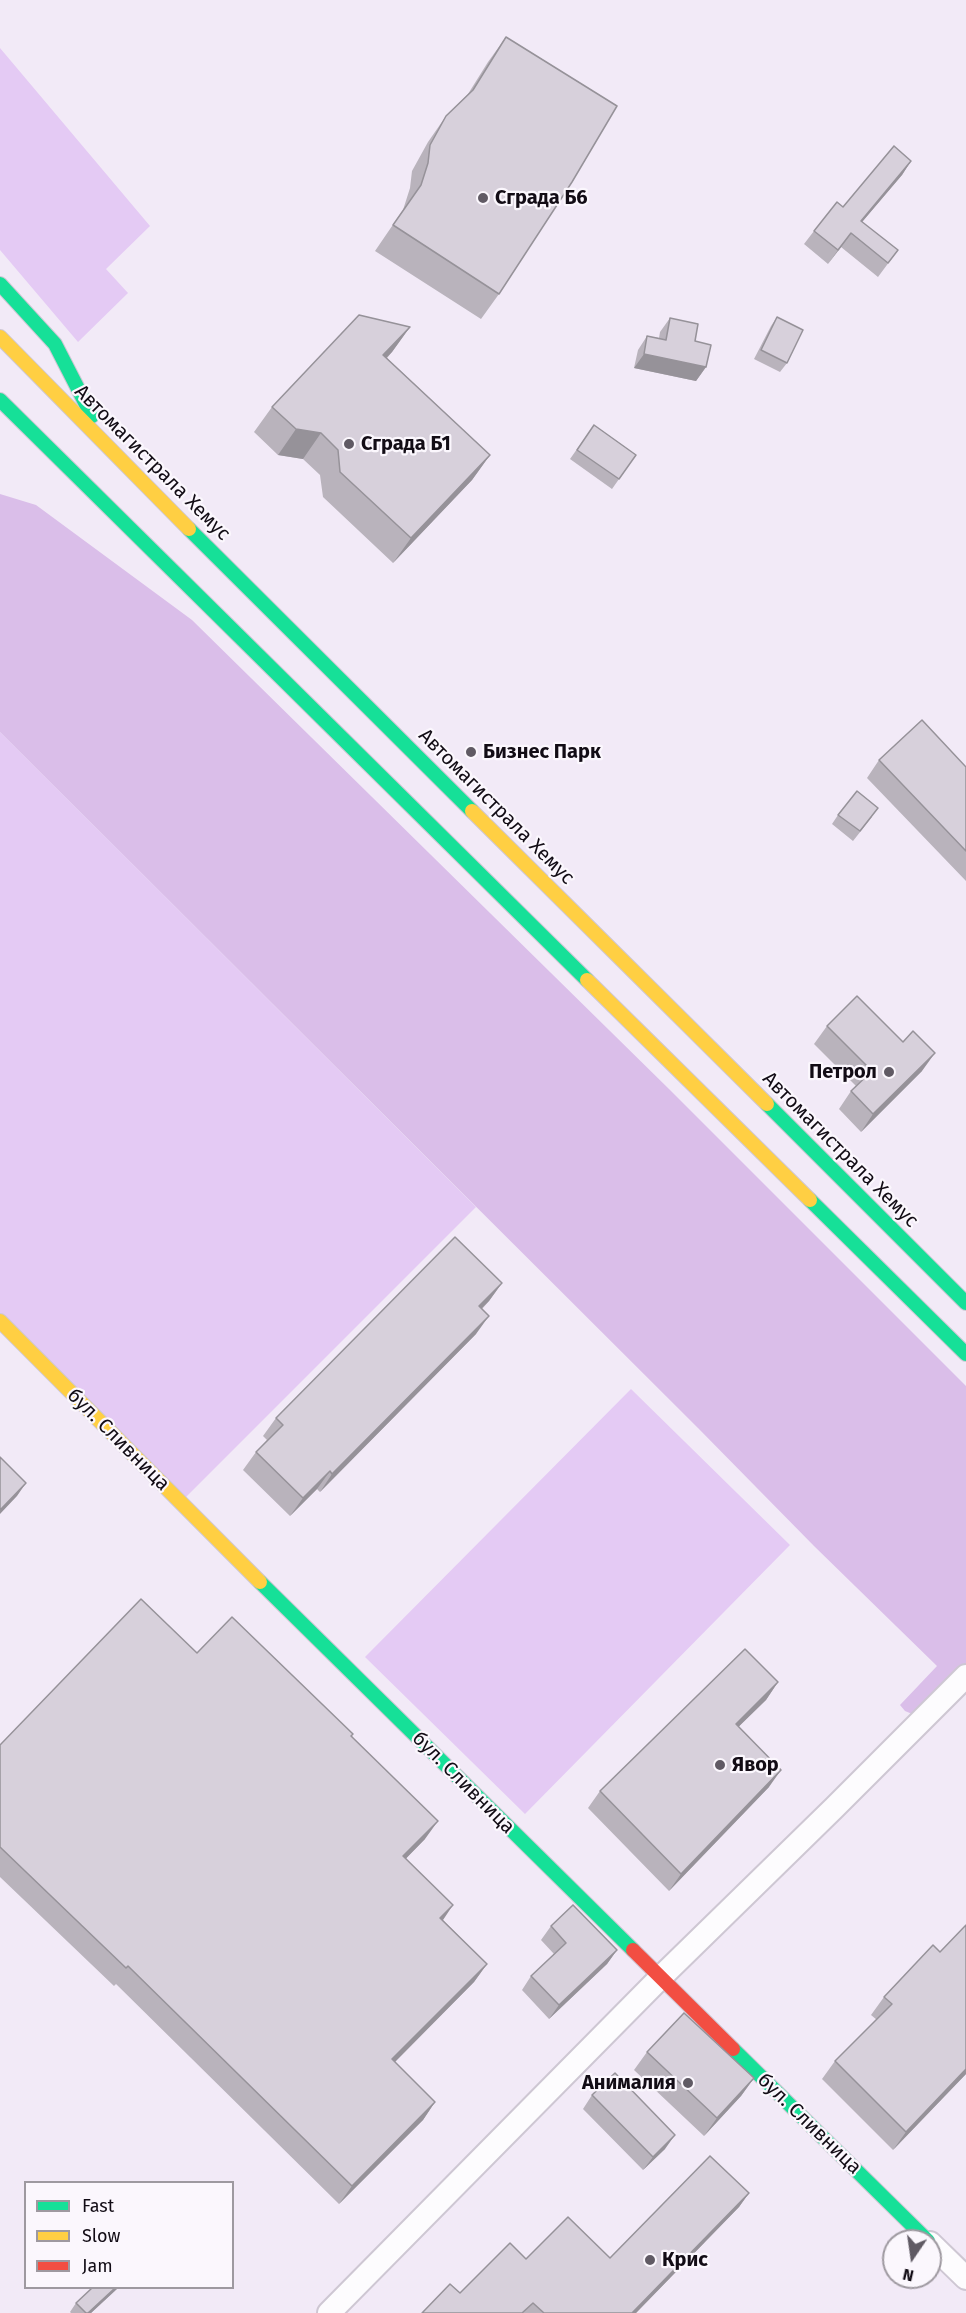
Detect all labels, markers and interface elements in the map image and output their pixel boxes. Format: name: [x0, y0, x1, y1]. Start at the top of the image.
place label: Сграда Б6: [495, 186, 588, 210]
marker: Сграда Б6: [476, 191, 490, 205]
street label: Автомагистрала Хемус: [69, 380, 235, 546]
place label: Сграда Б1: [361, 432, 451, 456]
marker: Сграда Б1: [342, 437, 356, 451]
street label: Автомагистрала Хемус: [413, 724, 579, 890]
place label: Бизнес Парк: [483, 740, 601, 764]
marker: Бизнес Парк: [464, 745, 478, 759]
place label: Петрол: [809, 1060, 877, 1084]
marker: Петрол: [882, 1065, 896, 1079]
street label: Автомагистрала Хемус: [757, 1067, 923, 1233]
street label: бул. Сливница: [62, 1384, 174, 1496]
street label: бул. Сливница: [407, 1727, 519, 1839]
place label: Явор: [732, 1753, 779, 1777]
marker: Явор: [713, 1758, 727, 1772]
street label: бул. Сливница: [752, 2068, 866, 2180]
place label: Анималия: [582, 2071, 676, 2095]
marker: Анималия: [681, 2076, 695, 2090]
legend: [24, 2181, 234, 2289]
text: Fast: [82, 2195, 114, 2217]
text: Slow: [82, 2225, 120, 2247]
north arrow: [882, 2229, 942, 2289]
place label: Крис: [662, 2248, 708, 2272]
marker: Крис: [643, 2253, 657, 2267]
text: Jam: [82, 2255, 113, 2277]
text: N: [901, 2265, 916, 2286]

